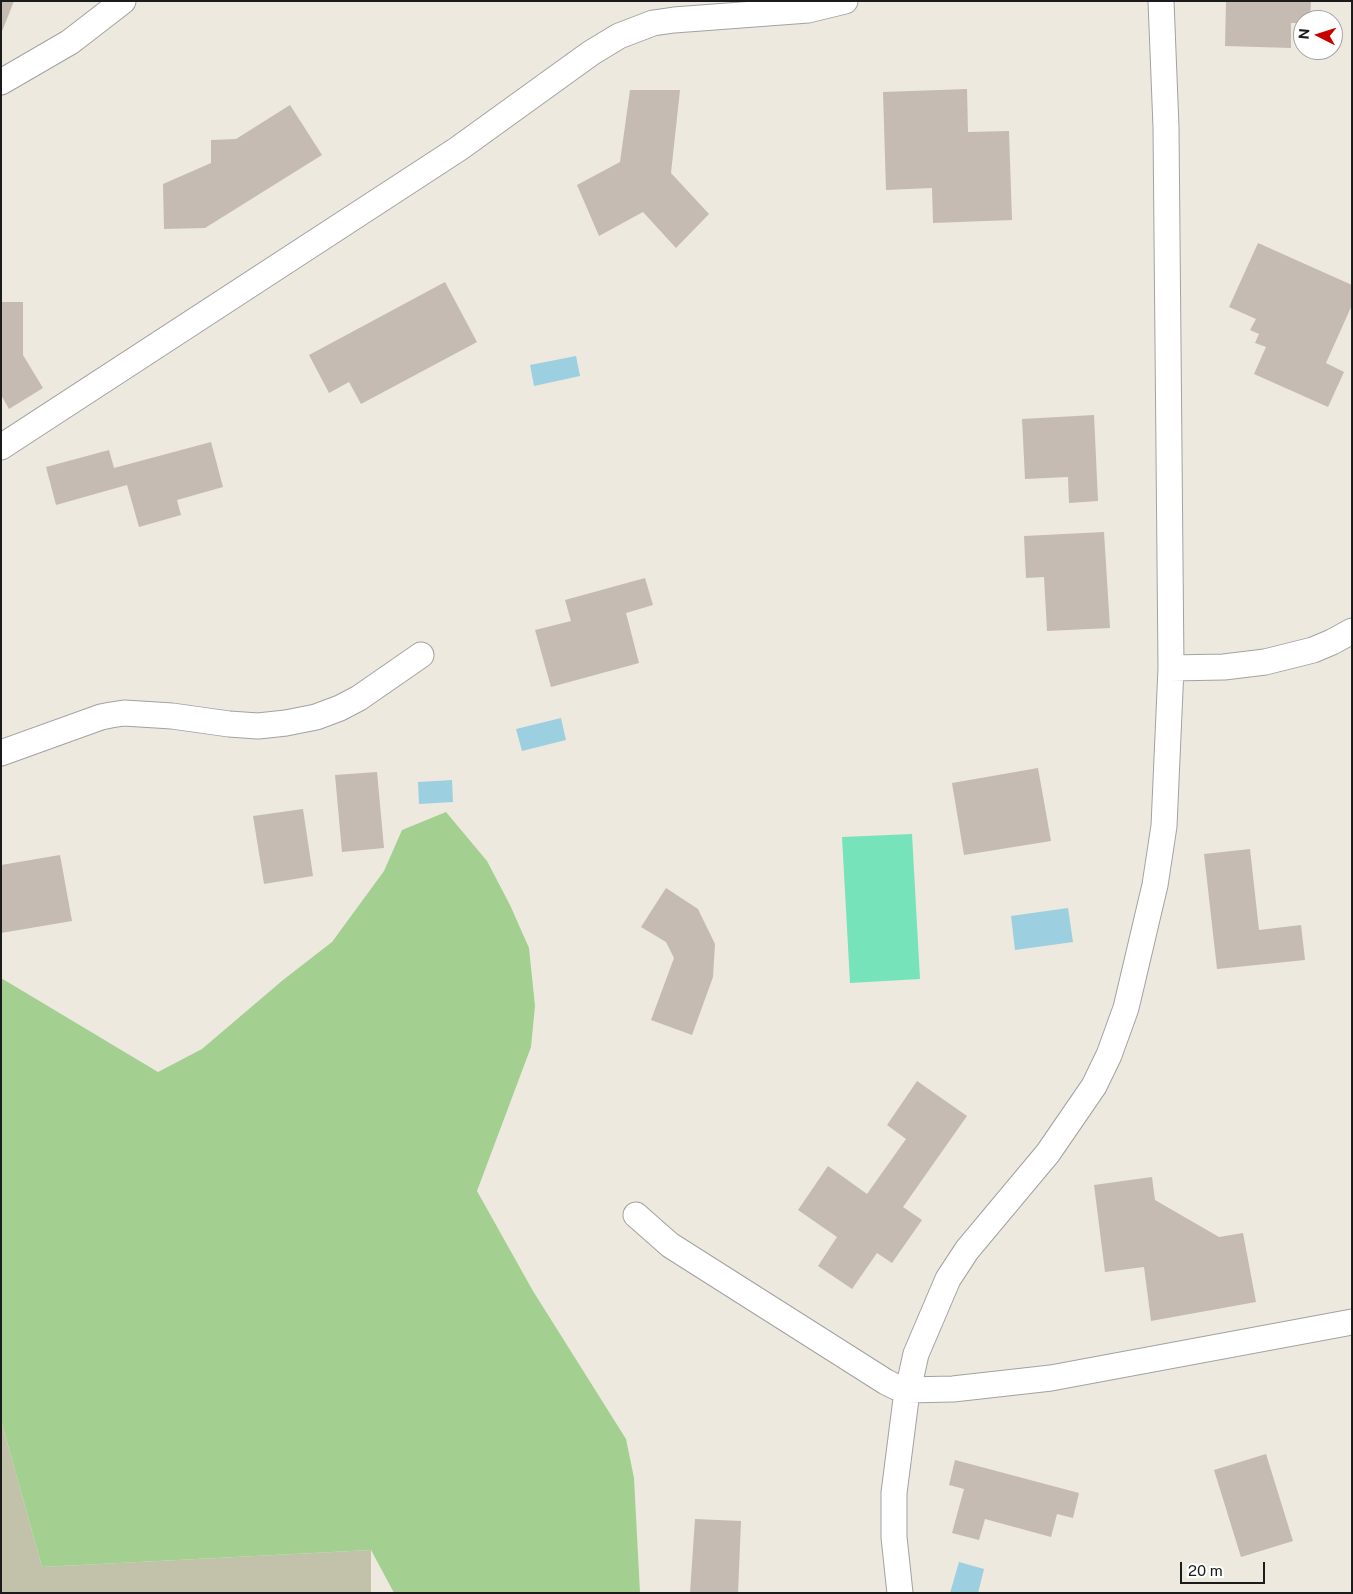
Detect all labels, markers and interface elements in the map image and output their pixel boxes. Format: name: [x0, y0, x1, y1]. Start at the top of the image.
north arrow: [1293, 10, 1343, 60]
text: N: [1296, 28, 1312, 40]
scale bar: [1183, 1552, 1268, 1584]
text: 20 m: [1188, 1562, 1223, 1579]

